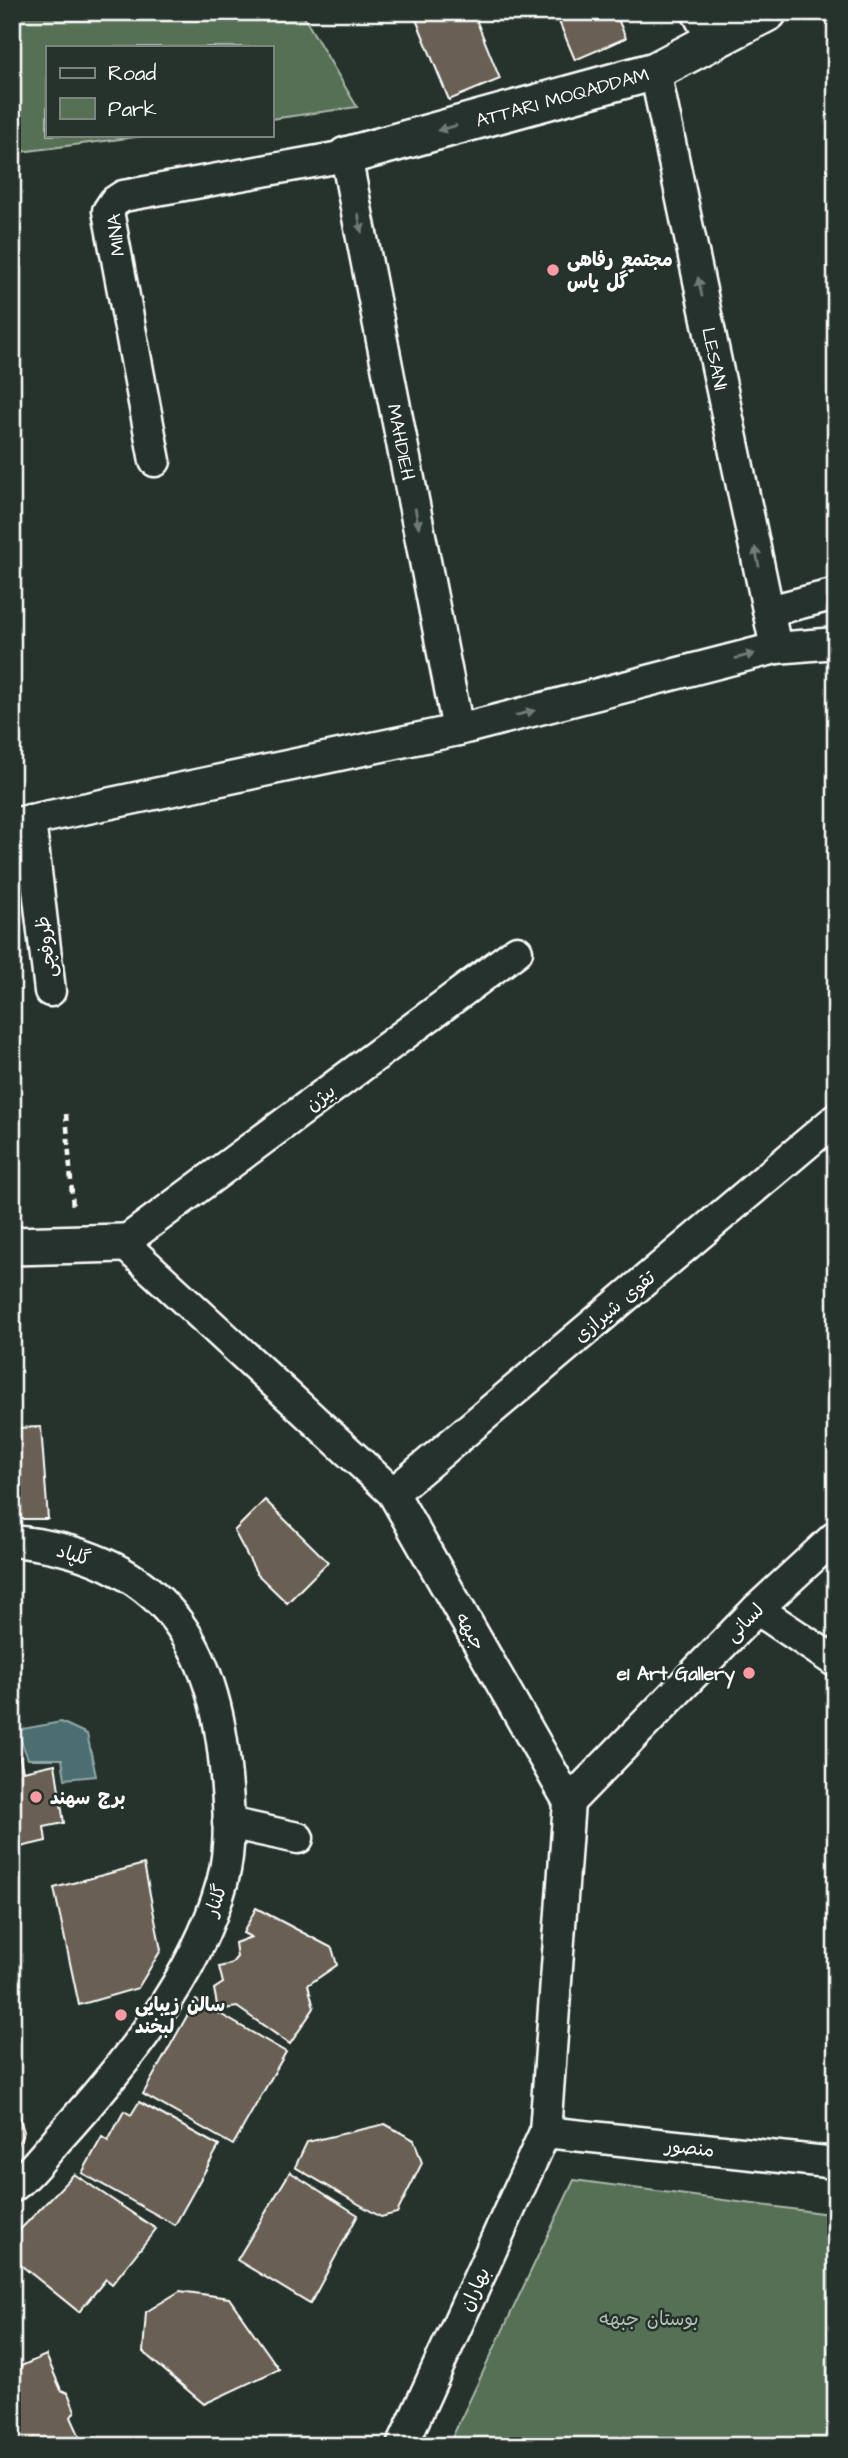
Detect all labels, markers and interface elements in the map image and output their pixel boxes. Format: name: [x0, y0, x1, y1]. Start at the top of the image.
legend: [46, 46, 273, 136]
text: Road: [108, 59, 156, 88]
street label: ATTARI MOQADDAM: [473, 61, 652, 135]
text: Park: [108, 95, 157, 124]
one-way arrow: [436, 123, 458, 134]
street label: MINA: [101, 212, 132, 257]
one-way arrow: [354, 212, 365, 234]
place label: مجتمع رفاهی گل یاس: [567, 247, 673, 296]
marker: مجتمع رفاهی گل یاس: [545, 262, 561, 278]
one-way arrow: [695, 276, 706, 298]
street label: LESANI: [694, 325, 734, 393]
street label: MAHDIEH: [380, 402, 421, 483]
one-way arrow: [412, 507, 423, 529]
one-way arrow: [752, 546, 763, 568]
one-way arrow: [734, 650, 756, 661]
one-way arrow: [514, 707, 536, 718]
street label: ظروفچی: [29, 914, 64, 979]
street label: بیژن: [300, 1078, 342, 1118]
street label: تقوی شیرازی: [568, 1265, 662, 1349]
street label: گلپاد: [53, 1538, 94, 1573]
street label: لسانی: [720, 1598, 771, 1649]
street label: جبهه: [448, 1608, 491, 1656]
place label: e1 Art Gallery: [617, 1661, 736, 1689]
marker: e1 Art Gallery: [741, 1665, 757, 1681]
place label: برج سهند: [50, 1785, 126, 1812]
marker: برج سهند: [28, 1789, 44, 1805]
street label: گلنار: [198, 1881, 234, 1922]
place label: سالن زیبایی لبخند: [135, 1992, 225, 2041]
marker: سالن زیبایی لبخند: [113, 2007, 129, 2023]
street label: منصور: [662, 2132, 716, 2165]
street label: بهاران: [454, 2263, 497, 2316]
park label: بوستان جبهه: [599, 2306, 699, 2333]

